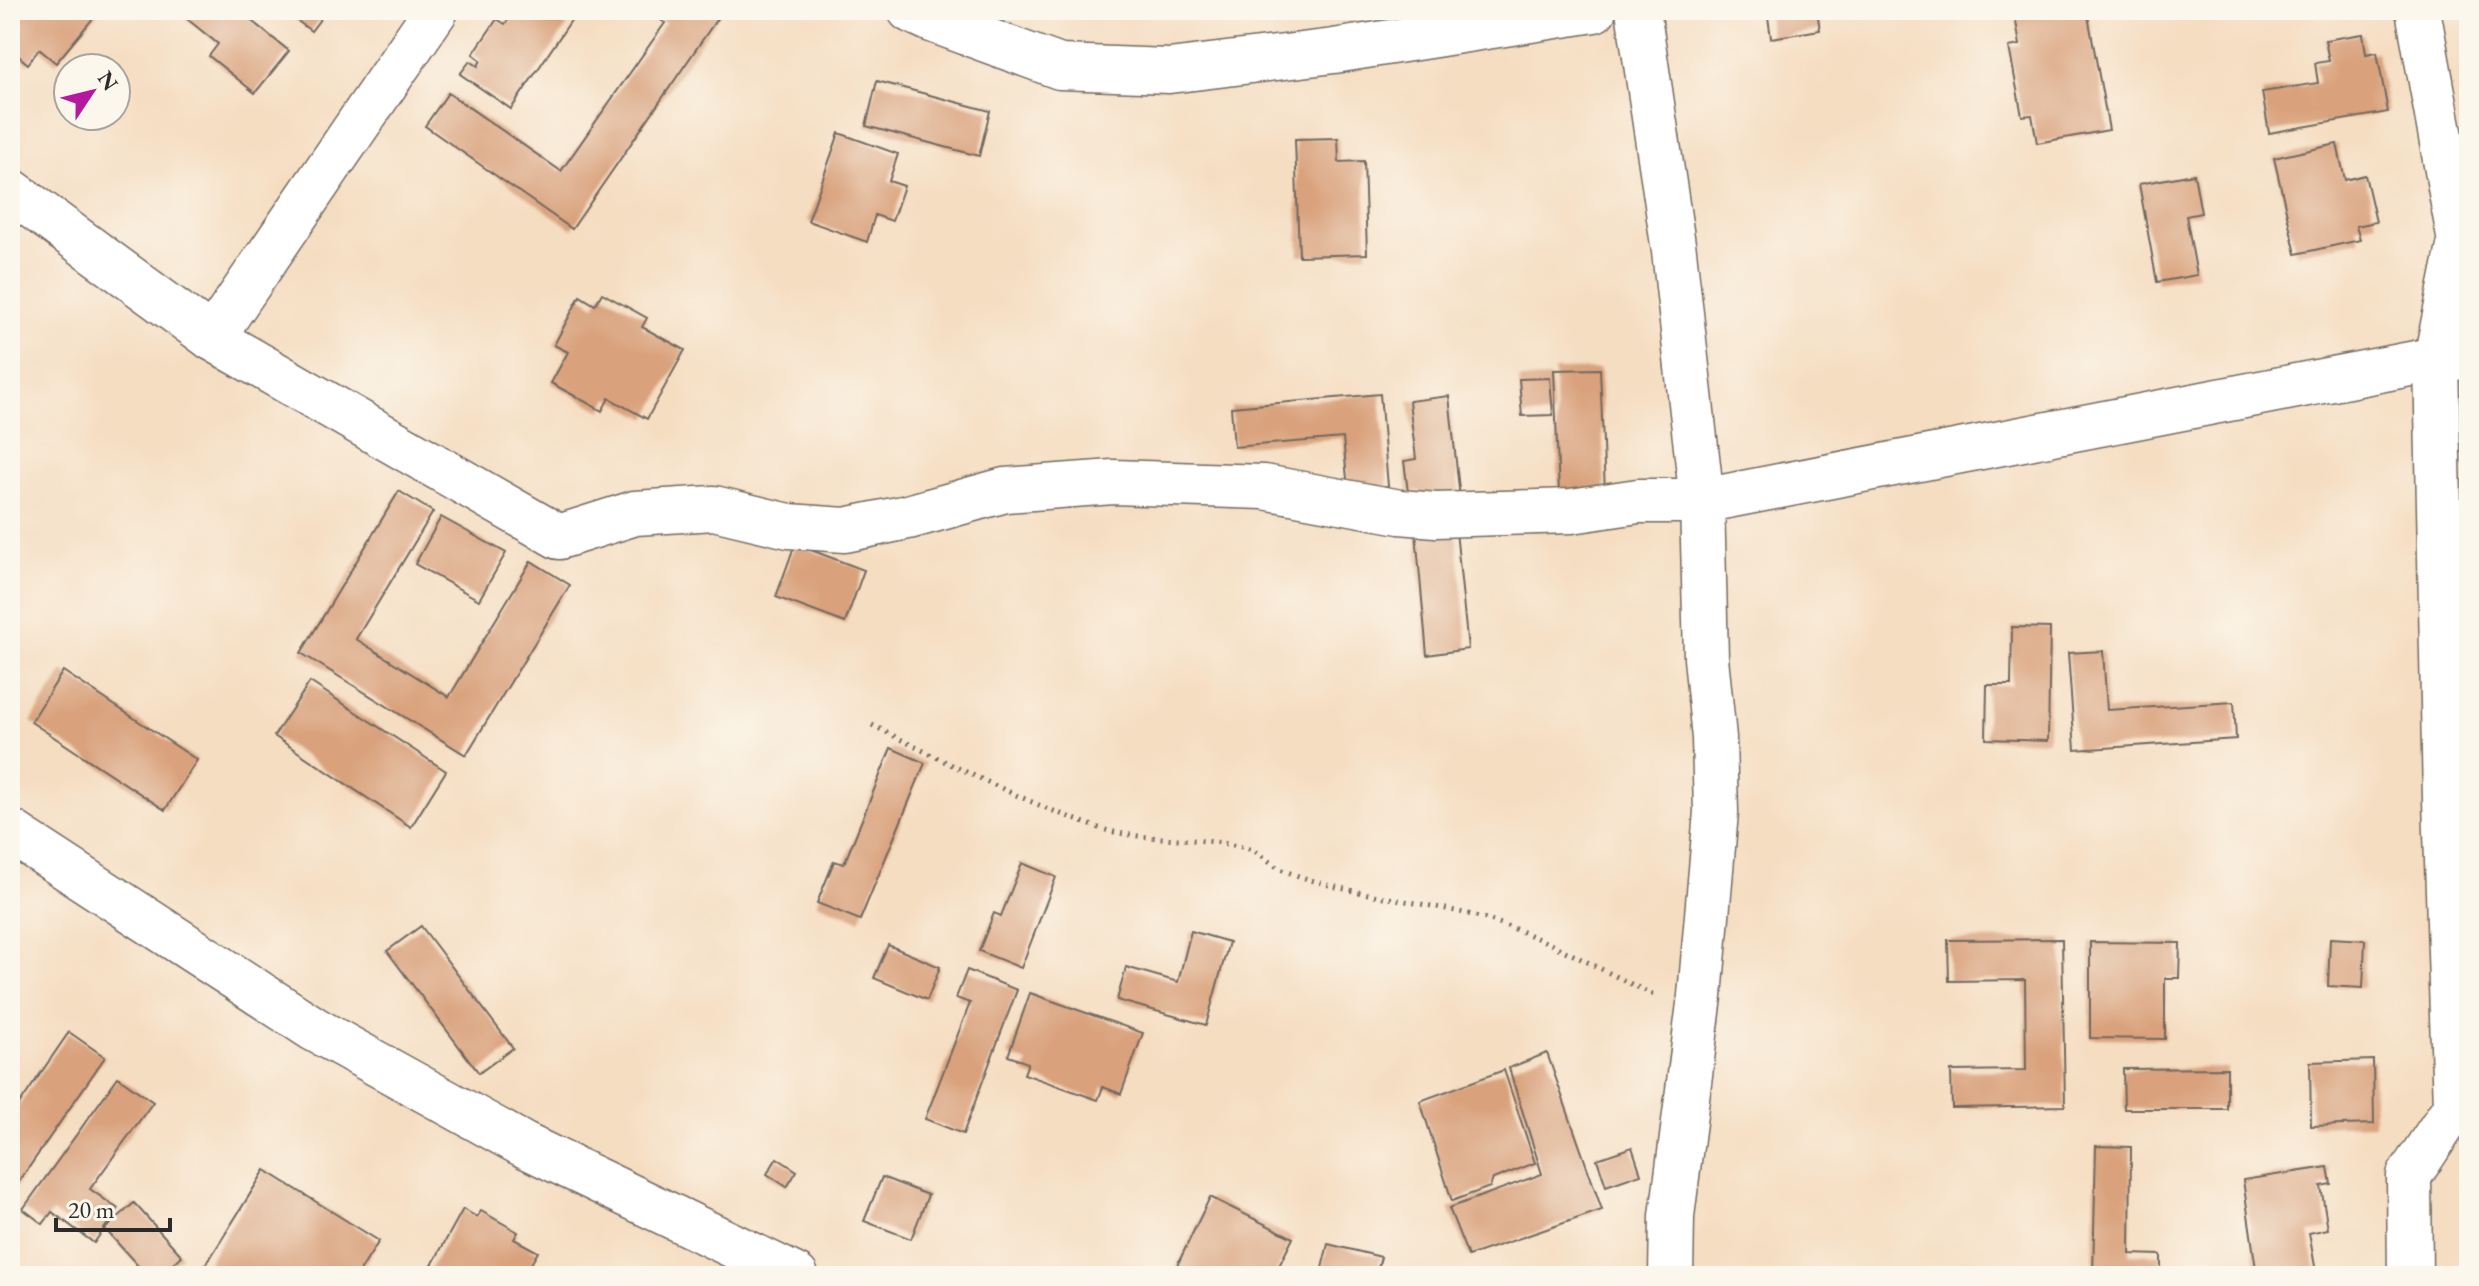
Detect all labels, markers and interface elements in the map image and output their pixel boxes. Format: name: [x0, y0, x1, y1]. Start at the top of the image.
north arrow: [52, 52, 132, 132]
text: N: [91, 65, 125, 97]
scale bar: [56, 1182, 170, 1232]
text: 20 m: [68, 1194, 115, 1225]

